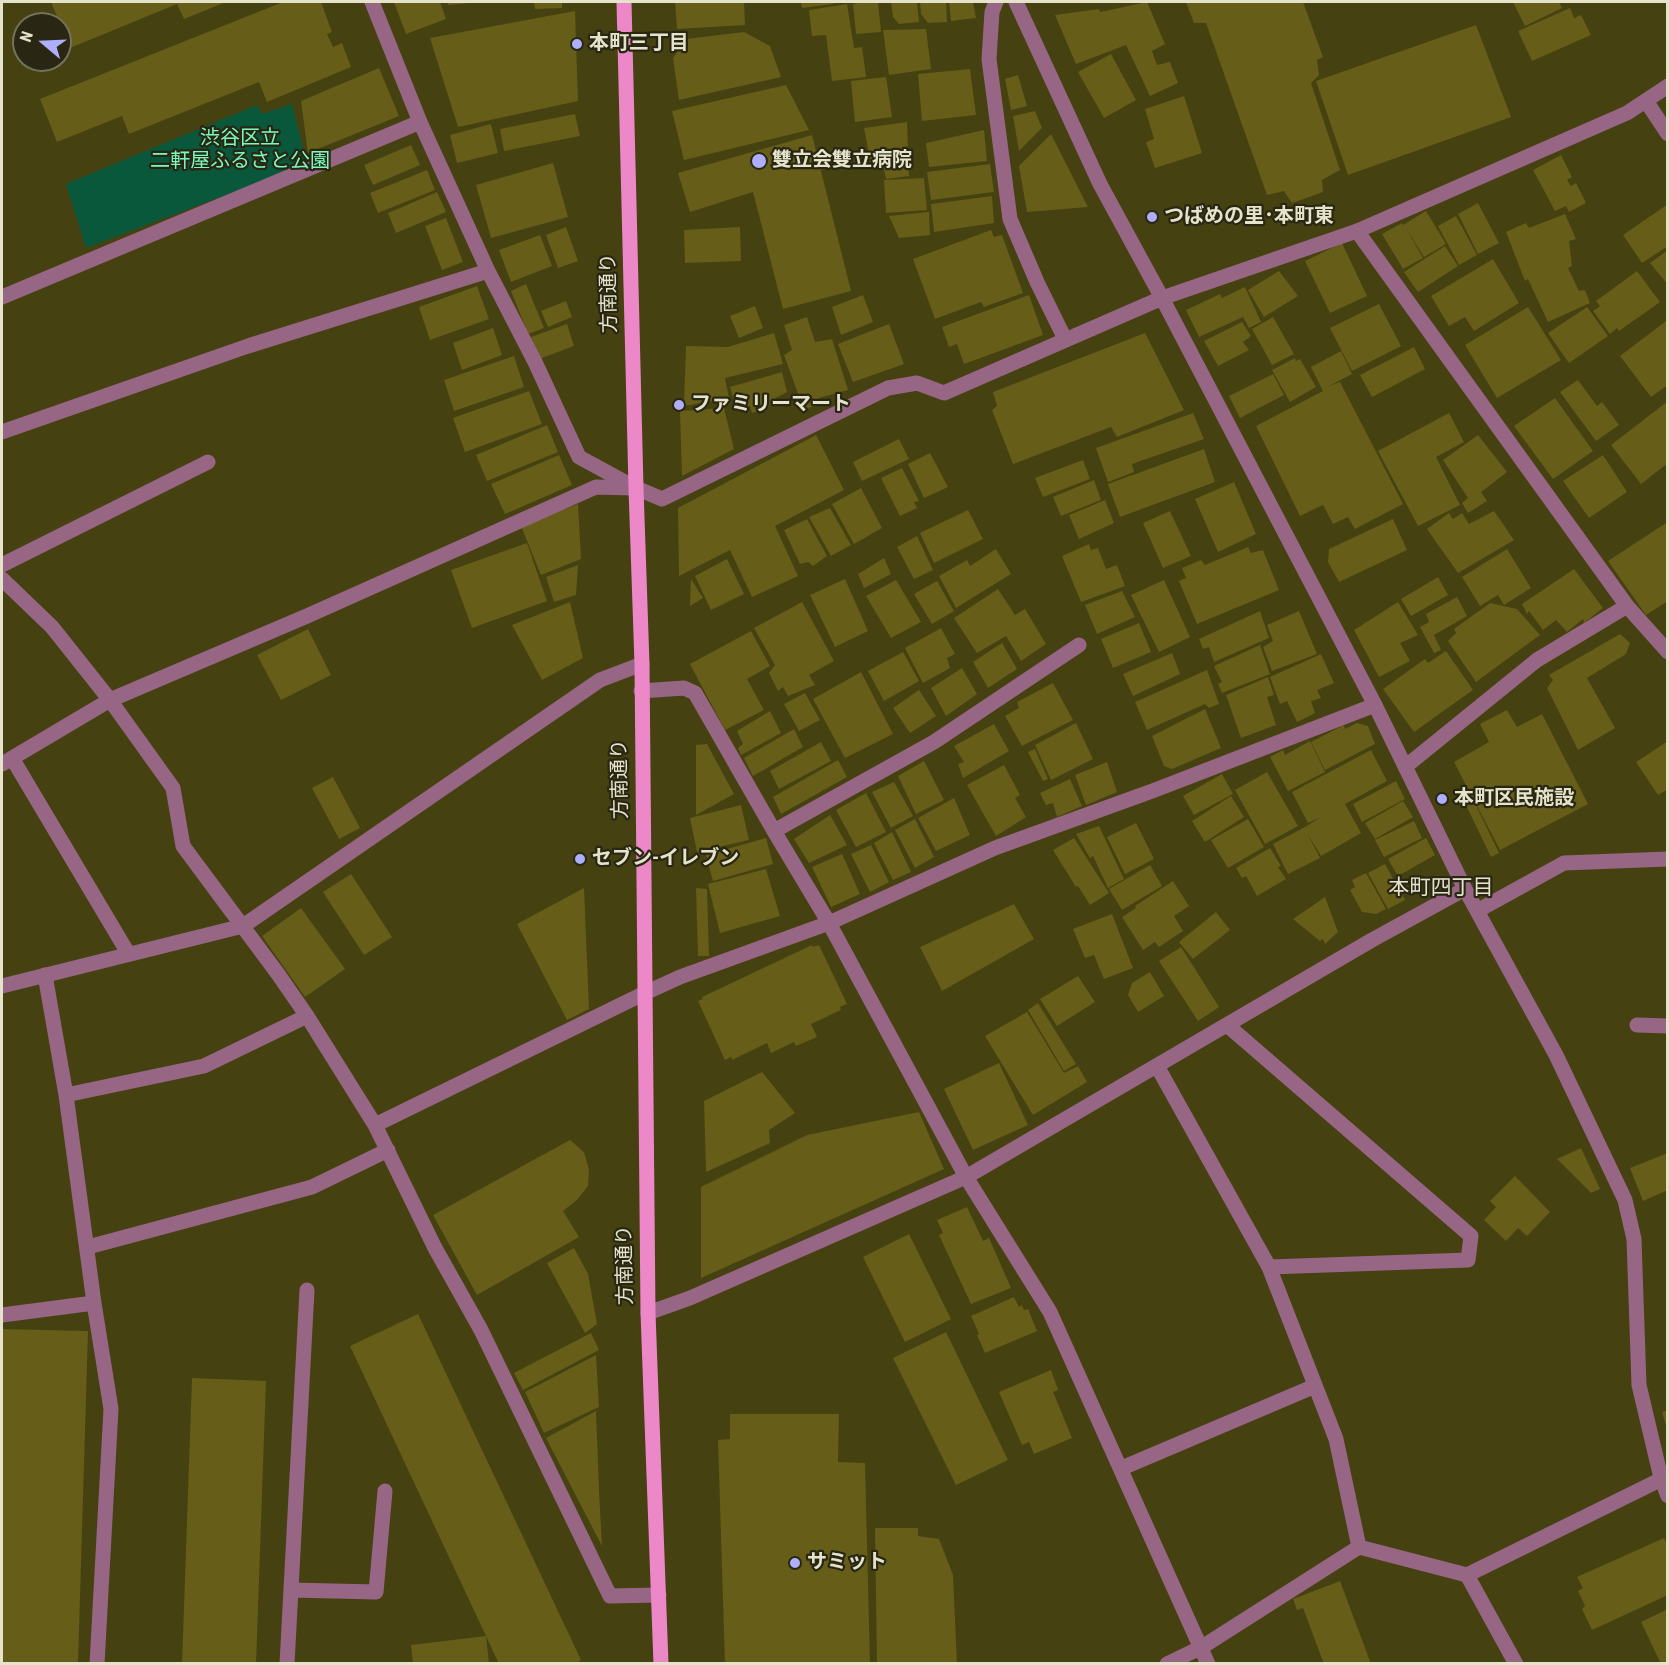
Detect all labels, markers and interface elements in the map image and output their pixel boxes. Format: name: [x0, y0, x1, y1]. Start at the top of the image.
north arrow: [12, 12, 72, 72]
text: N: [16, 29, 37, 44]
place label: 本町三丁目: [589, 32, 689, 56]
marker: 本町三丁目: [570, 37, 584, 51]
park label: 渋谷区立 二軒屋ふるさと公園: [150, 127, 330, 174]
place label: 雙立会雙立病院: [772, 149, 912, 173]
marker: 雙立会雙立病院: [750, 152, 768, 170]
place label: つばめの里･本町東: [1164, 205, 1334, 229]
marker: つばめの里･本町東: [1145, 210, 1159, 224]
street label: 方南通り: [597, 253, 623, 333]
place label: ファミリーマート: [691, 393, 851, 417]
marker: ファミリーマート: [672, 398, 686, 412]
street label: 方南通り: [608, 739, 634, 819]
place label: 本町区民施設: [1454, 787, 1574, 811]
marker: 本町区民施設: [1435, 792, 1449, 806]
place label: セブン-イレブン: [592, 847, 739, 871]
marker: セブン-イレブン: [573, 852, 587, 866]
district label: 本町四丁目: [1389, 876, 1493, 902]
street label: 方南通り: [613, 1225, 639, 1305]
place label: サミット: [807, 1551, 887, 1575]
marker: サミット: [788, 1556, 802, 1570]

